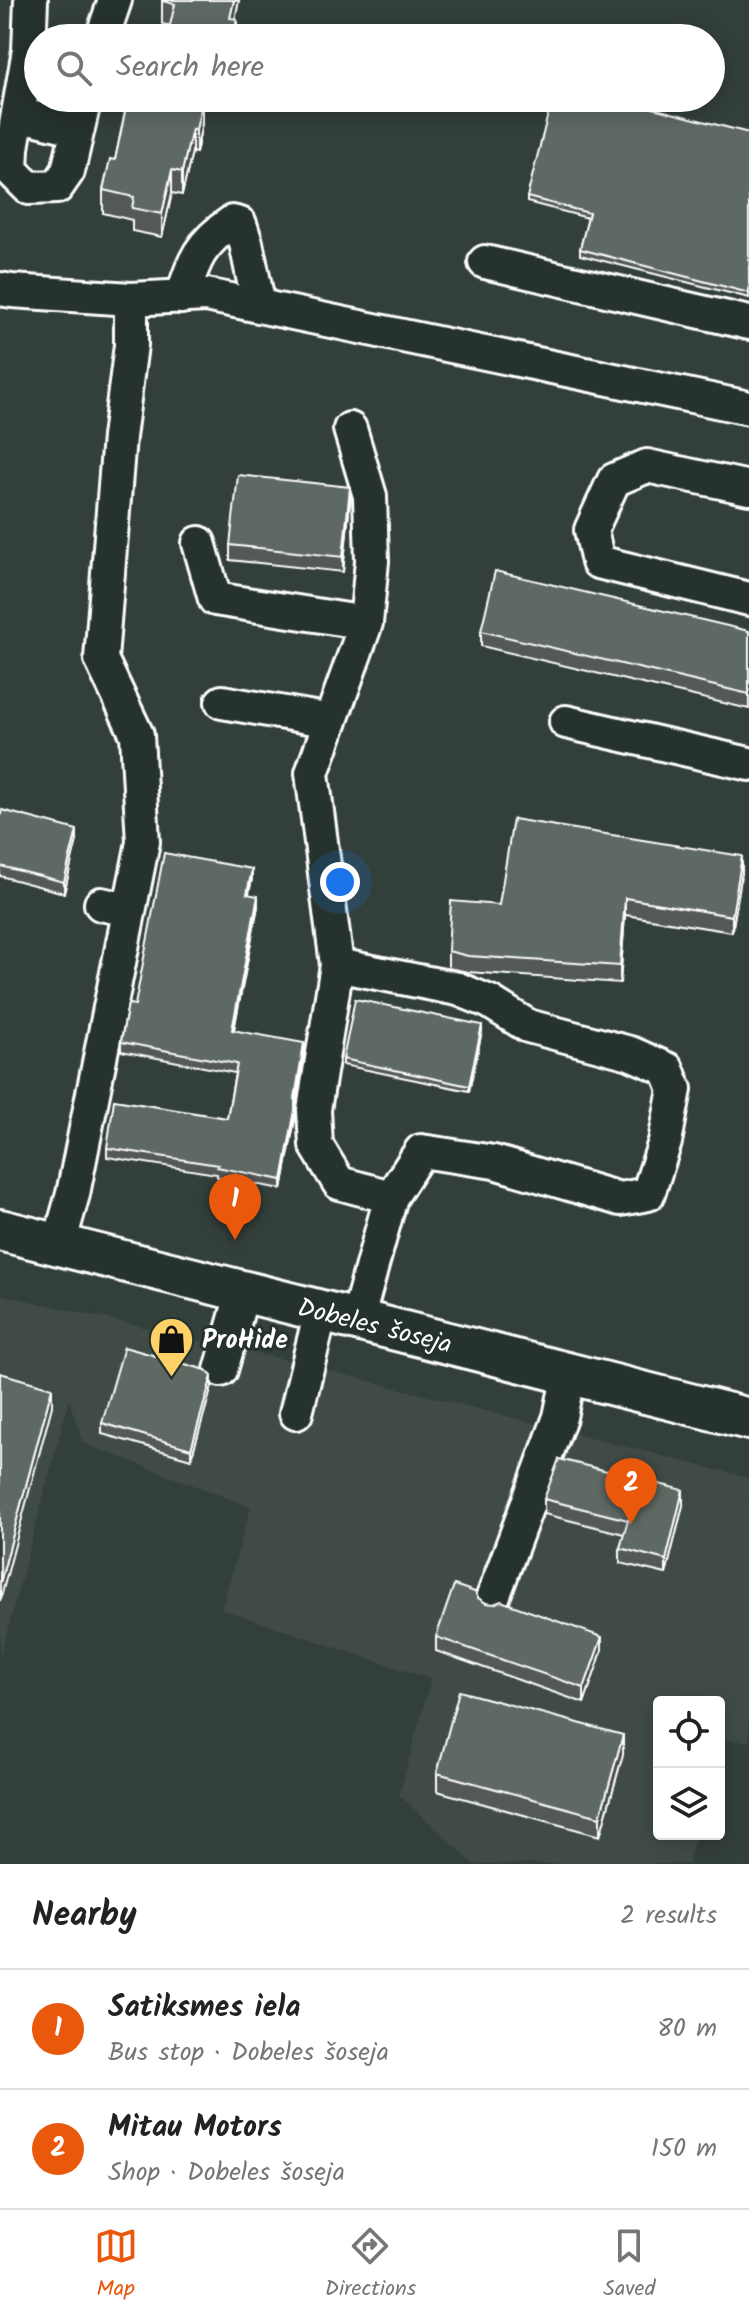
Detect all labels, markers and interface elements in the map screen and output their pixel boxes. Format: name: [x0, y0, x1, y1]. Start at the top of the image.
search box: [24, 24, 725, 112]
text: Search here: [116, 44, 264, 92]
icon: search: [52, 46, 96, 90]
your location: [320, 862, 360, 902]
pin: 1: [209, 1174, 261, 1240]
street label: Dobeles šoseja: [293, 1287, 456, 1366]
shop icon: ProHide: [147, 1315, 195, 1378]
place label: ProHide: [202, 1320, 288, 1362]
pin: 2: [605, 1458, 657, 1524]
map controls: [653, 1696, 725, 1840]
button: locate: [653, 1696, 725, 1768]
button: layers: [653, 1768, 725, 1840]
text: Nearby: [32, 1889, 137, 1943]
text: 2 results: [620, 1895, 717, 1937]
text: Satiksmes iela: [108, 1984, 300, 2032]
text: 1: [54, 2008, 62, 2050]
text: 80 m: [657, 2008, 717, 2050]
text: Bus stop · Dobeles šoseja: [108, 2032, 389, 2074]
text: Mitau Motors: [108, 2104, 282, 2152]
text: 2: [50, 2128, 66, 2170]
text: 150 m: [651, 2128, 717, 2170]
text: Shop · Dobeles šoseja: [108, 2152, 345, 2194]
tab: Map: [94, 2224, 138, 2307]
tab: Directions: [325, 2224, 416, 2307]
tab: Saved: [603, 2224, 655, 2307]

